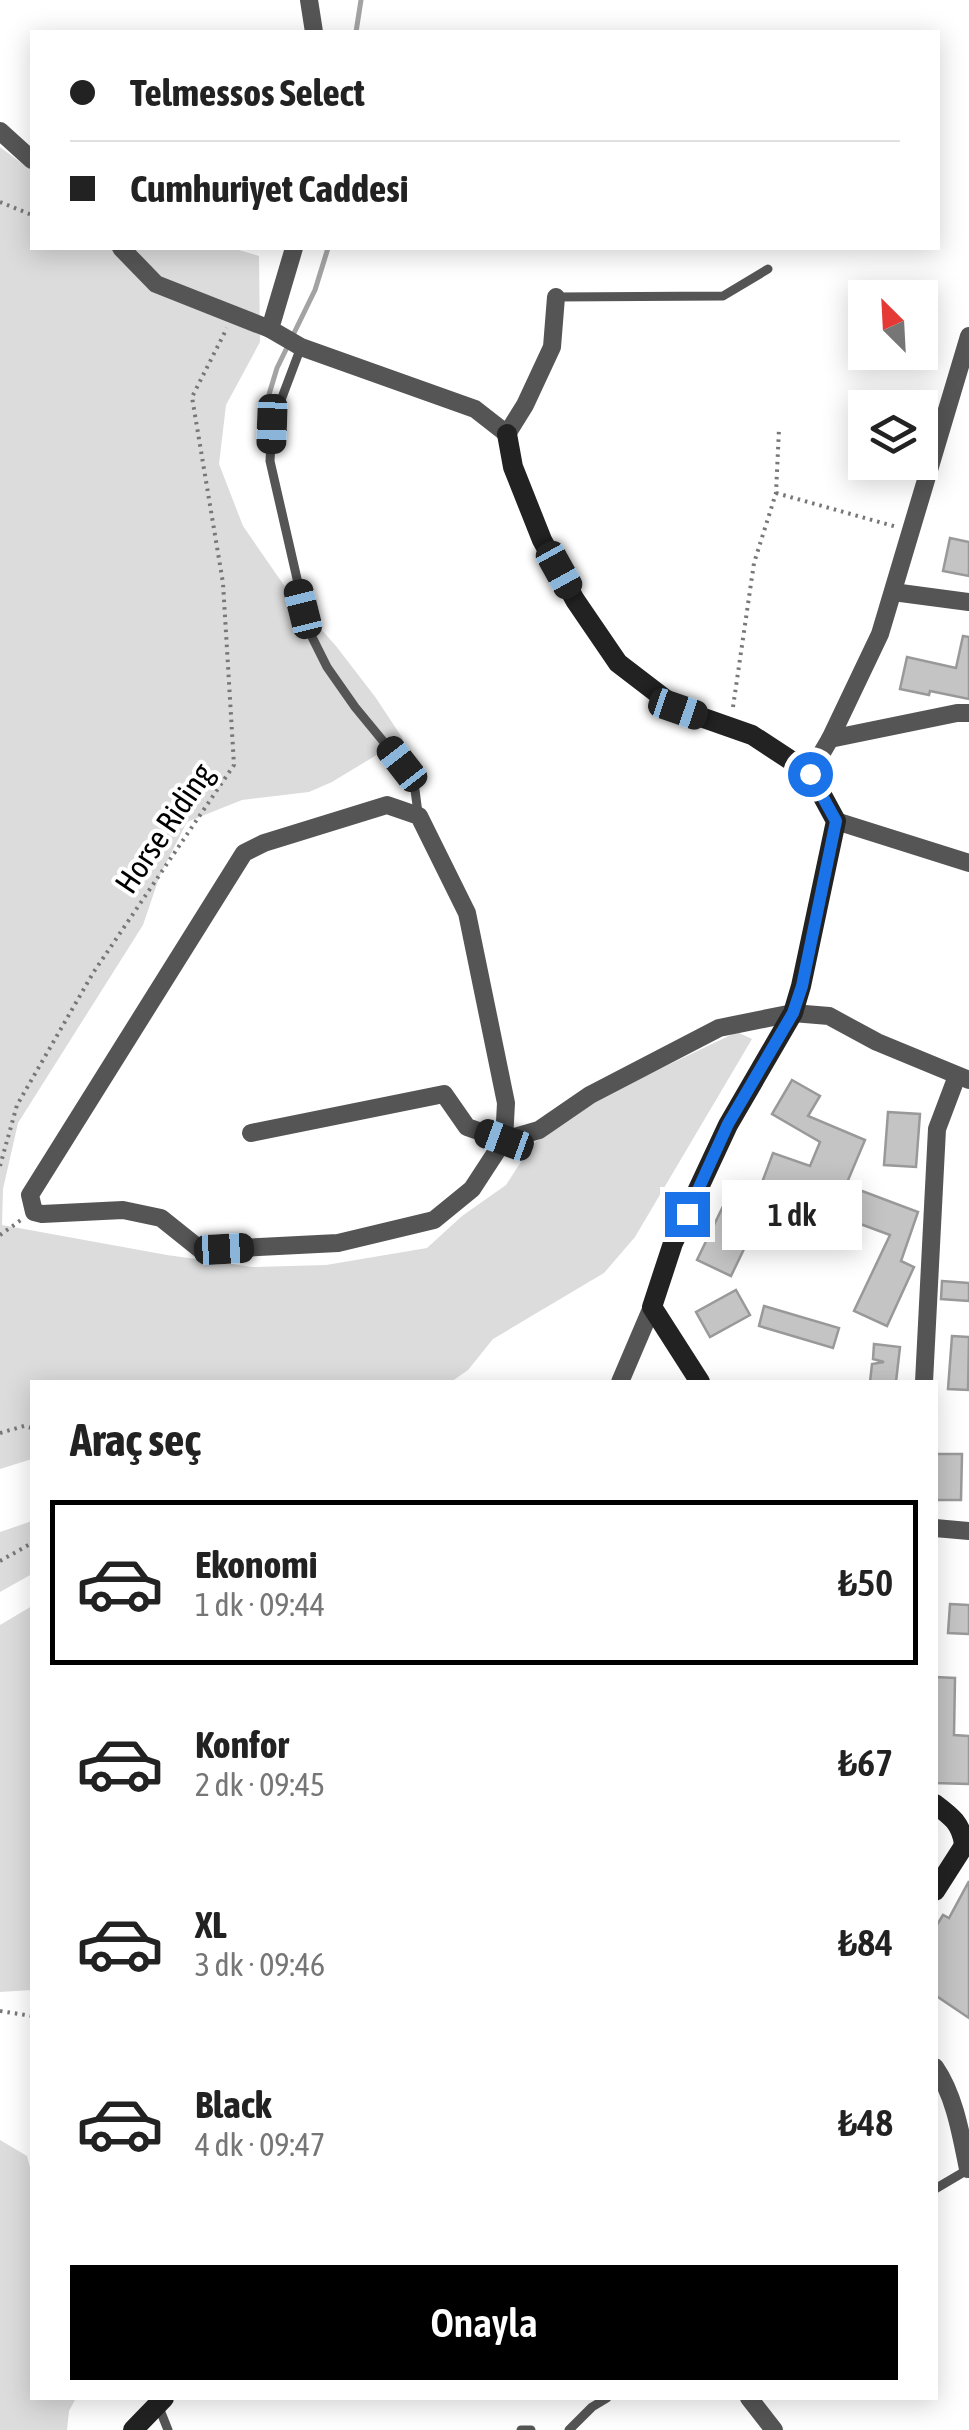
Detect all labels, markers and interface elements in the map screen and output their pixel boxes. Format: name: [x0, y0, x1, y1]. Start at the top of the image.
text: Telmessos Select: [130, 71, 365, 114]
text: Cumhuriyet Caddesi: [130, 167, 408, 210]
north arrow: [848, 280, 938, 370]
map controls: [848, 280, 938, 480]
button: layers: [848, 390, 938, 480]
car: [256, 393, 288, 455]
car: [531, 536, 587, 604]
car: [281, 576, 325, 642]
car: [645, 685, 711, 733]
car: [372, 731, 432, 797]
route start: [788, 752, 833, 797]
street label: Horse Riding: [107, 756, 221, 900]
car: [471, 1116, 537, 1164]
callout: 1 dk: [722, 1179, 862, 1249]
route end: [665, 1192, 710, 1237]
text: 1 dk: [768, 1196, 816, 1233]
car: [193, 1232, 255, 1266]
text: Araç seç: [70, 1414, 201, 1466]
icon: car: [75, 1538, 165, 1628]
text: Ekonomi: [195, 1543, 317, 1586]
text: ₺50: [838, 1561, 893, 1604]
text: 1 dk · 09:44: [195, 1586, 325, 1623]
icon: car: [75, 1718, 165, 1808]
text: Konfor: [195, 1723, 289, 1766]
text: ₺67: [838, 1741, 893, 1784]
text: 2 dk · 09:45: [195, 1766, 325, 1803]
icon: car: [75, 1898, 165, 1988]
text: XL: [195, 1903, 227, 1946]
text: ₺84: [838, 1921, 893, 1964]
text: 3 dk · 09:46: [195, 1946, 325, 1983]
icon: car: [75, 2078, 165, 2168]
text: Black: [195, 2083, 272, 2126]
text: ₺48: [838, 2101, 893, 2144]
text: 4 dk · 09:47: [195, 2126, 325, 2163]
button: Onayla: [70, 2265, 898, 2380]

